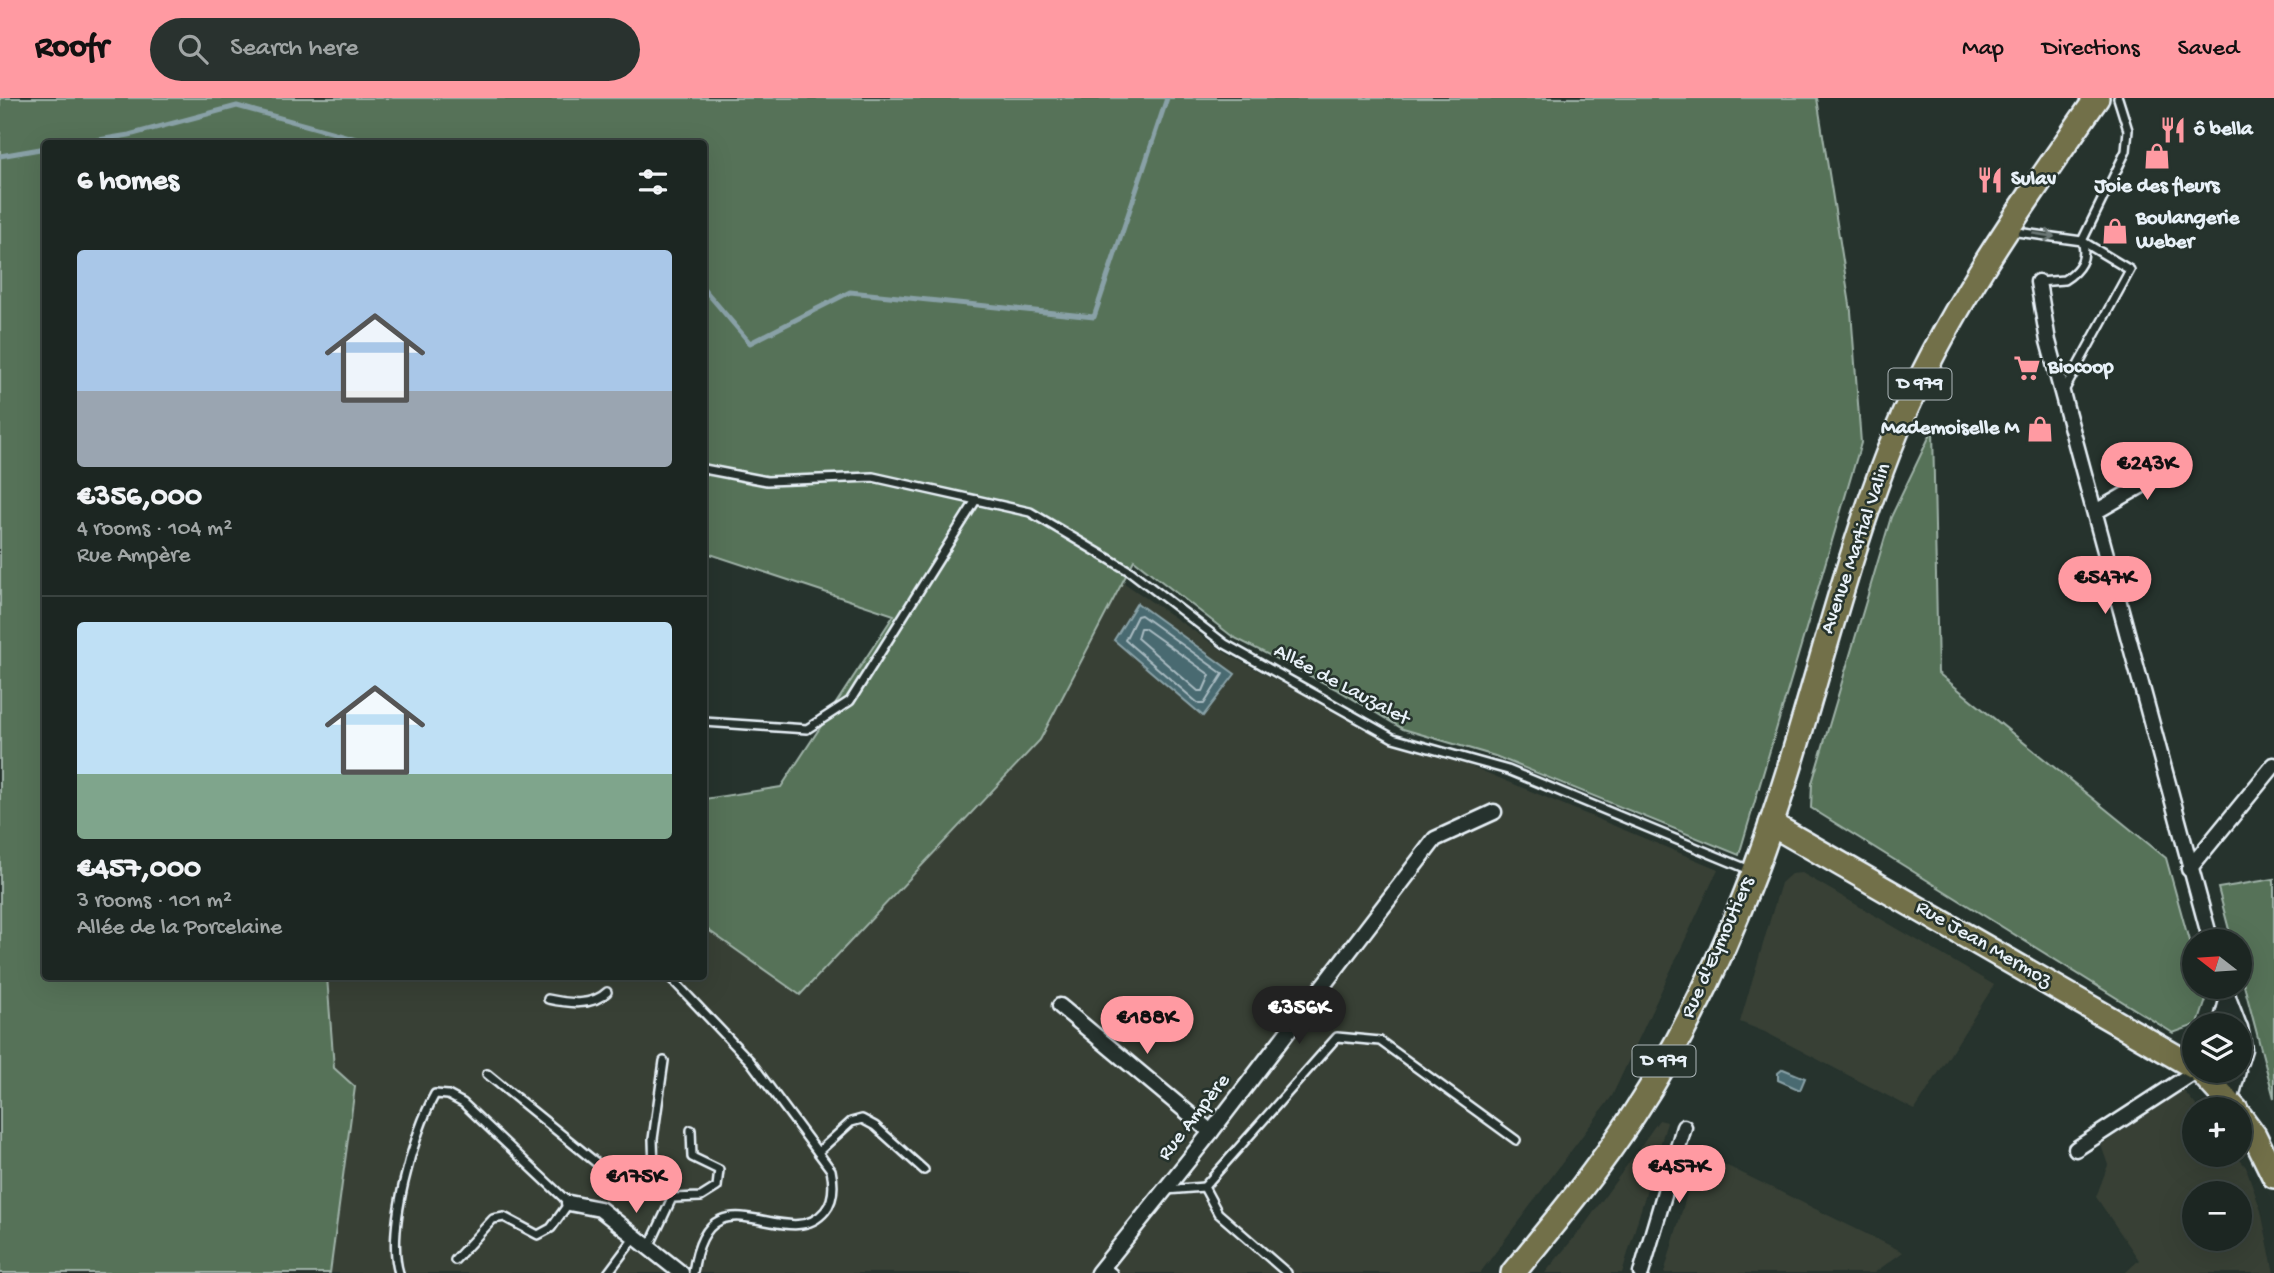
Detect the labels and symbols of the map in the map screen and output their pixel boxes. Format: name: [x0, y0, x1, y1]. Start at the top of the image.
restaurant icon: ô bella: [2158, 115, 2188, 145]
place label: ô bella: [2193, 118, 2254, 143]
shop icon: Joie des fleurs: [2142, 141, 2172, 171]
restaurant icon: Sulav: [1975, 165, 2005, 195]
place label: Sulav: [2011, 168, 2057, 193]
place label: Joie des fleurs: [2093, 175, 2221, 200]
place label: Boulangerie Weber: [2135, 207, 2241, 256]
shop icon: Boulangerie Weber: [2100, 216, 2130, 246]
one-way arrow: [2032, 229, 2055, 242]
supermarket icon: Biocoop: [2012, 353, 2042, 383]
place label: Biocoop: [2047, 356, 2114, 381]
road number: D 979: [1888, 368, 1952, 400]
shop icon: Mademoiselle M: [2025, 414, 2055, 444]
place label: Mademoiselle M: [1881, 417, 2020, 442]
pin: €243K: [2098, 442, 2196, 502]
street label: Avenue Martial Valin: [1816, 460, 1898, 638]
pin: €547K: [2056, 556, 2154, 616]
street label: Allée de Lauzalet: [1269, 640, 1415, 734]
street label: Rue d'Eymoutiers: [1677, 872, 1762, 1023]
street label: Rue Jean Mermoz: [1910, 896, 2056, 994]
north arrow: [2182, 929, 2252, 999]
pin: €356K: [1250, 986, 1348, 1046]
pin: €188K: [1098, 996, 1196, 1056]
road number: D 979: [1632, 1046, 1696, 1077]
street label: Rue Ampère: [1153, 1069, 1237, 1166]
pin: €457K: [1630, 1146, 1728, 1205]
pin: €175K: [587, 1156, 685, 1215]

